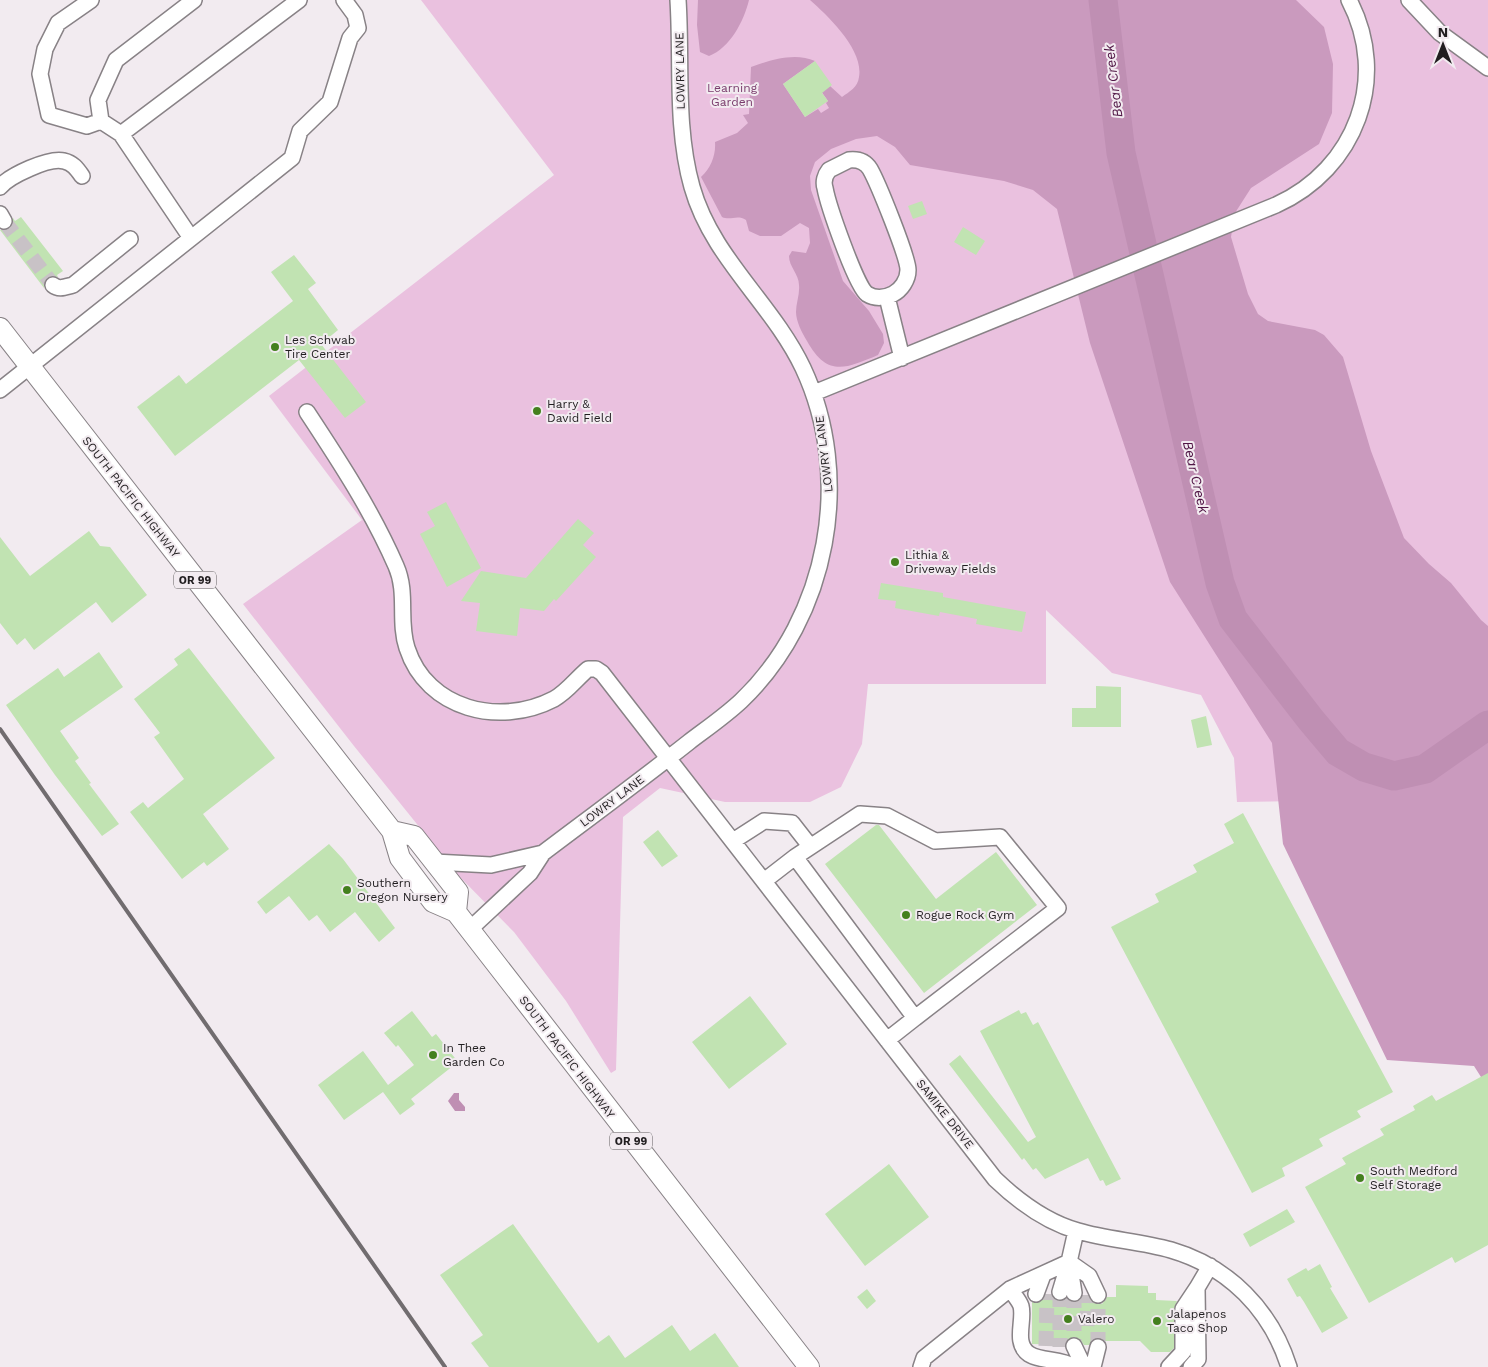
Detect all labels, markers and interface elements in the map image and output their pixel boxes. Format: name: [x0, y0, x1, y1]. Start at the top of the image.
north arrow: [1418, 20, 1468, 70]
text: N: [1438, 24, 1448, 40]
street label: LOWRY LANE: [672, 32, 688, 110]
water label: Bear Creek: [1101, 43, 1125, 119]
park label: Learning Garden: [707, 81, 758, 109]
place label: Les Schwab Tire Center: [285, 333, 355, 361]
marker: Les Schwab Tire Center: [269, 341, 281, 353]
place label: Harry & David Field: [547, 397, 612, 425]
marker: Harry & David Field: [531, 405, 543, 417]
street label: LOWRY LANE: [812, 415, 836, 493]
street label: SOUTH PACIFIC HIGHWAY: [79, 434, 183, 560]
water label: Bear Creek: [1180, 439, 1212, 515]
place label: Lithia & Driveway Fields: [905, 548, 996, 576]
marker: Lithia & Driveway Fields: [889, 556, 901, 568]
road number: OR 99: [174, 572, 216, 588]
street label: LOWRY LANE: [577, 772, 647, 830]
place label: Southern Oregon Nursery: [357, 876, 449, 904]
marker: Southern Oregon Nursery: [341, 884, 353, 896]
place label: Rogue Rock Gym: [916, 908, 1014, 922]
marker: Rogue Rock Gym: [900, 909, 912, 921]
street label: SOUTH PACIFIC HIGHWAY: [516, 993, 618, 1121]
place label: In Thee Garden Co: [443, 1041, 505, 1069]
marker: In Thee Garden Co: [427, 1049, 439, 1061]
street label: SAMIKE DRIVE: [913, 1076, 977, 1152]
road number: OR 99: [610, 1132, 652, 1150]
place label: South Medford Self Storage: [1370, 1164, 1457, 1192]
marker: South Medford Self Storage: [1354, 1172, 1366, 1184]
place label: Jalapenos Taco Shop: [1167, 1307, 1228, 1335]
place label: Valero: [1078, 1312, 1114, 1326]
marker: Valero: [1062, 1313, 1074, 1325]
marker: Jalapenos Taco Shop: [1151, 1315, 1163, 1327]

